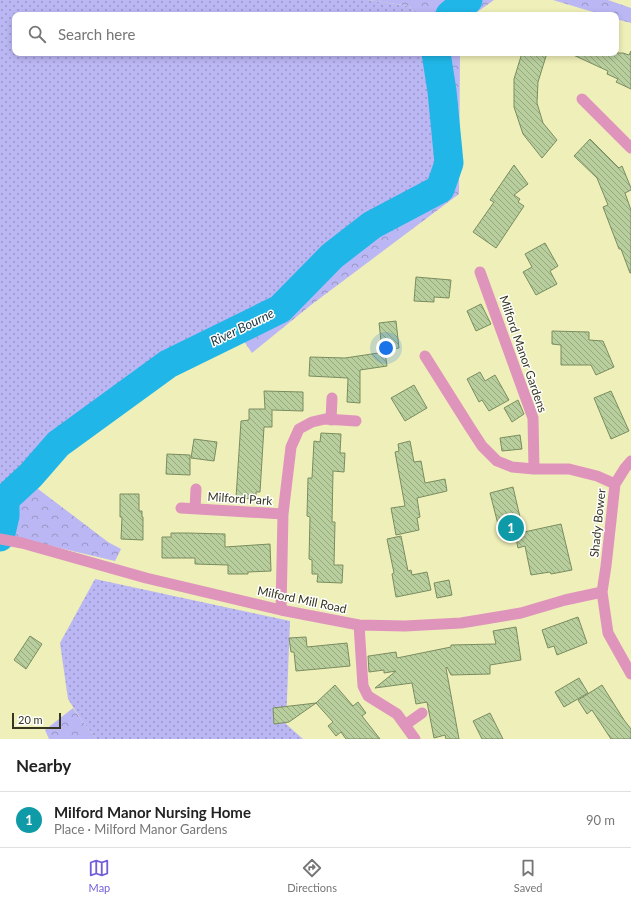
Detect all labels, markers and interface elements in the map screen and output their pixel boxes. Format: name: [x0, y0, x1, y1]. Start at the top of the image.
search box: [12, 12, 619, 56]
icon: search: [26, 23, 48, 45]
text: Search here: [58, 25, 135, 43]
street label: Milford Manor Gardens: [496, 293, 551, 414]
water label: River Bourne: [208, 305, 276, 349]
your location: [376, 338, 396, 358]
street label: Shady Bower: [586, 487, 609, 558]
street label: Milford Park: [207, 489, 274, 508]
pin: 1: [498, 513, 524, 543]
street label: Milford Mill Road: [256, 583, 348, 616]
scale bar: [12, 711, 61, 730]
text: 20 m: [18, 713, 43, 726]
text: Nearby: [16, 755, 71, 776]
text: Milford Manor Nursing Home: [54, 803, 251, 821]
text: 1: [25, 812, 33, 828]
text: 90 m: [586, 812, 615, 828]
text: Place · Milford Manor Gardens: [54, 821, 227, 837]
tab: Map: [88, 857, 110, 894]
tab: Directions: [287, 857, 337, 894]
tab: Saved: [514, 857, 543, 894]

